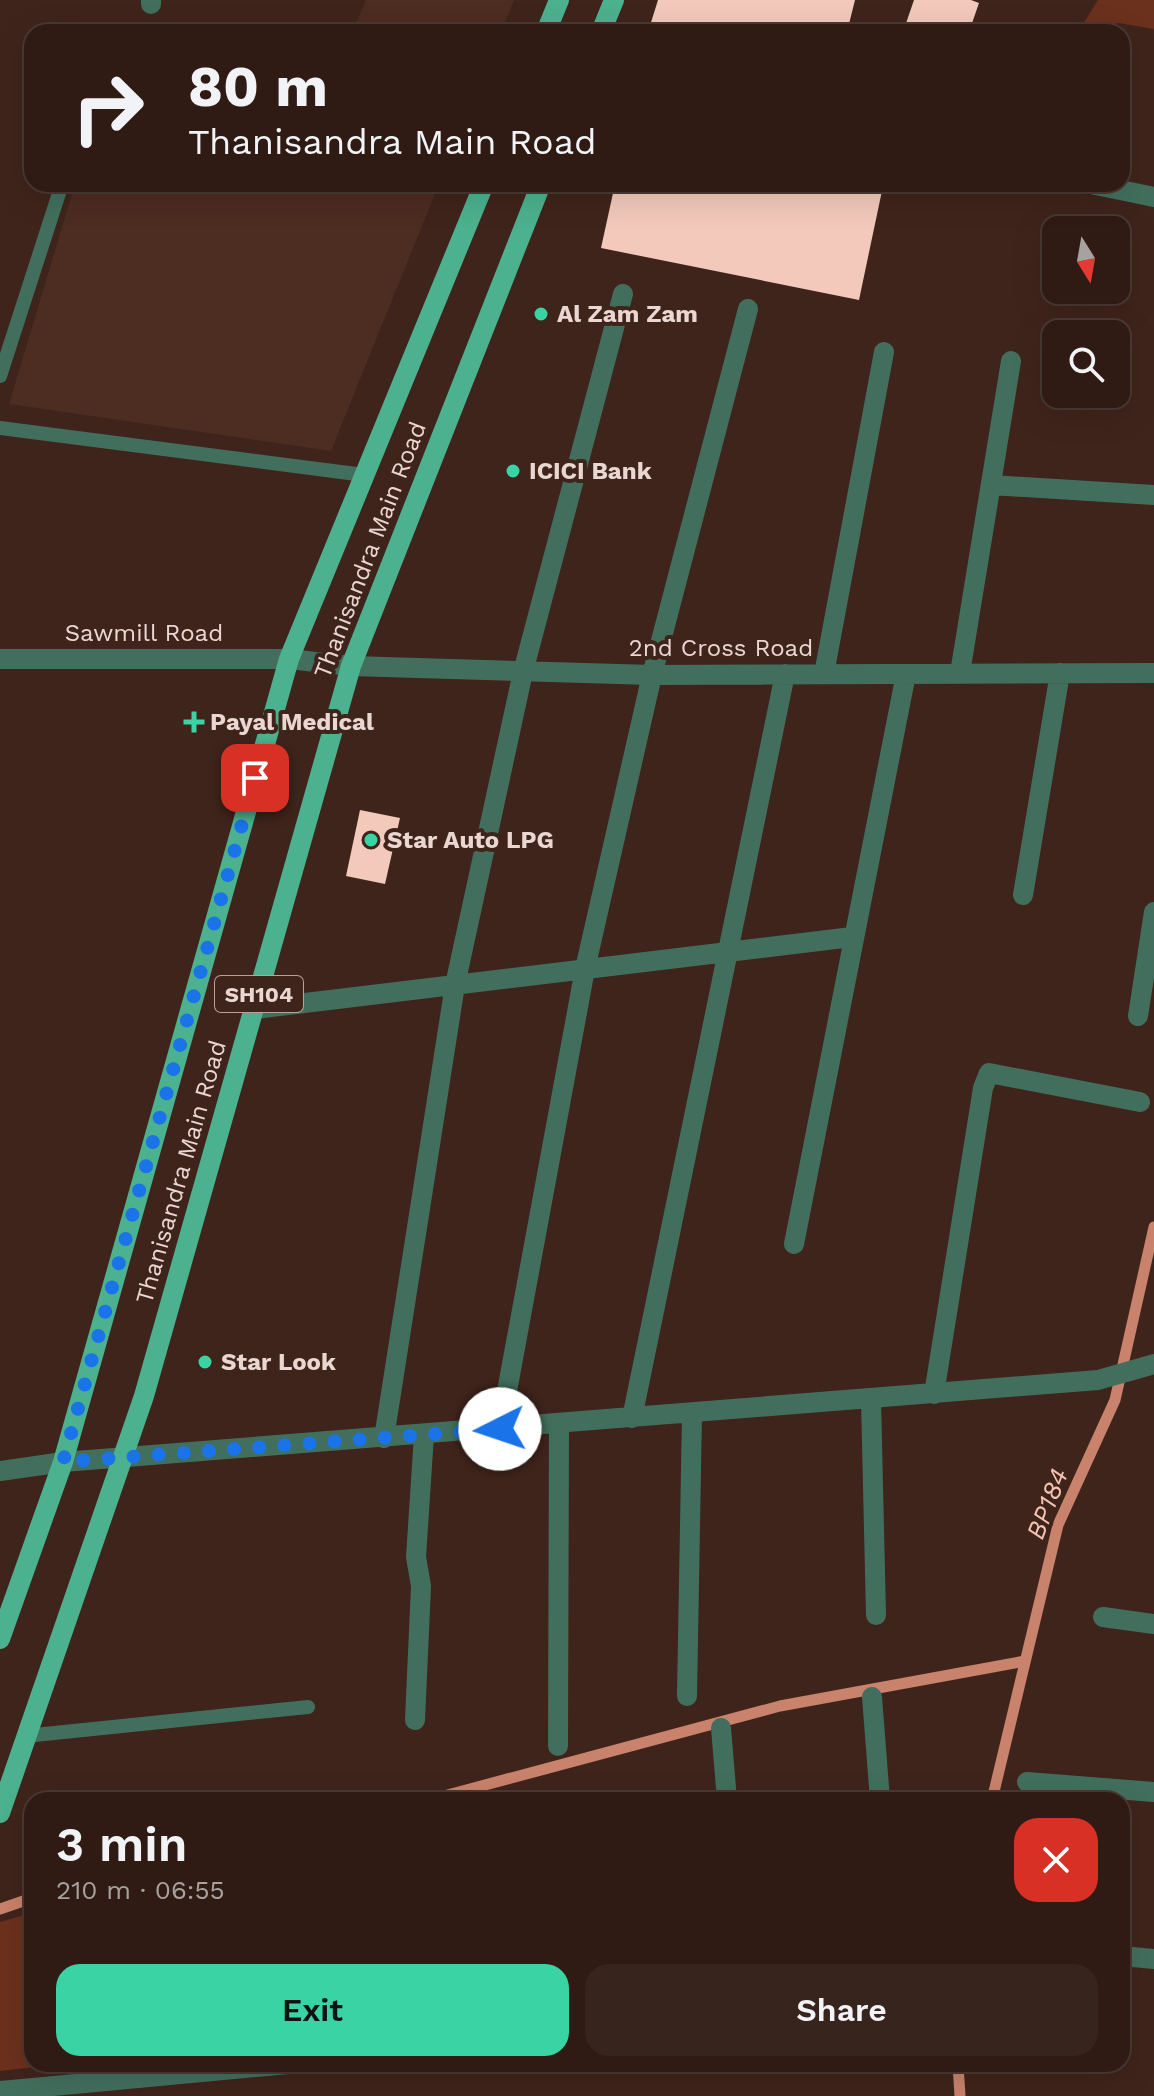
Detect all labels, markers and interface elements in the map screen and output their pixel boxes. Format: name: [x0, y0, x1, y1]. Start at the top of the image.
text: 80 m: [188, 54, 328, 120]
icon: right: [56, 56, 160, 160]
text: Thanisandra Main Road: [188, 121, 597, 163]
north arrow: [1042, 216, 1130, 304]
map controls: [1042, 216, 1130, 408]
place label: Al Zam Zam: [557, 300, 698, 328]
marker: Al Zam Zam: [532, 305, 550, 323]
button: search: [1042, 320, 1130, 408]
street label: Thanisandra Main Road: [308, 418, 432, 682]
place label: ICICI Bank: [529, 457, 652, 485]
marker: ICICI Bank: [504, 462, 522, 480]
street label: Sawmill Road: [65, 619, 223, 647]
street label: 2nd Cross Road: [629, 634, 813, 662]
place label: Payal Medical: [210, 708, 374, 736]
marker: Payal Medical: [185, 713, 203, 731]
pin: [221, 744, 289, 812]
icon: arrive: [233, 756, 277, 800]
place label: Star Auto LPG: [387, 826, 554, 854]
marker: Star Auto LPG: [362, 831, 380, 849]
road number: SH104: [215, 976, 303, 1012]
street label: Thanisandra Main Road: [130, 1037, 232, 1307]
place label: Star Look: [221, 1348, 336, 1376]
marker: Star Look: [196, 1353, 214, 1371]
position arrow: [458, 1387, 542, 1471]
water label: BP184: [1020, 1465, 1074, 1543]
text: 3 min: [56, 1816, 188, 1873]
button: close: [1014, 1818, 1098, 1902]
text: 210 m · 06:55: [56, 1875, 225, 1905]
button: Exit: [56, 1964, 569, 2056]
button: Share: [585, 1964, 1098, 2056]

